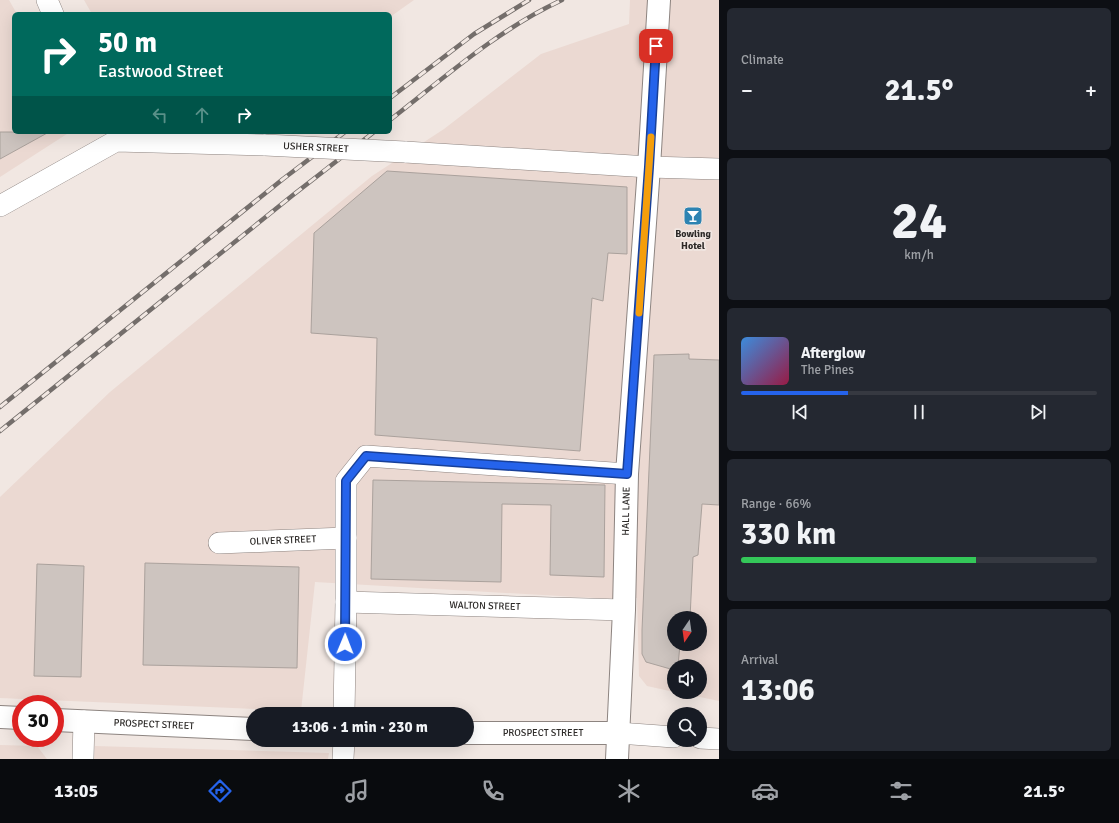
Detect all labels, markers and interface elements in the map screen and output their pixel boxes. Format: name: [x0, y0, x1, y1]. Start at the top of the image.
text: 50 m: [98, 26, 157, 60]
icon: right: [32, 28, 84, 80]
pin: [639, 29, 673, 63]
icon: arrive: [645, 35, 667, 57]
text: Climate: [741, 52, 784, 68]
text: Eastwood Street: [98, 60, 223, 82]
text: 21.5°: [884, 72, 954, 109]
text: −: [741, 77, 753, 104]
text: +: [1085, 77, 1097, 104]
icon: left: [149, 104, 171, 126]
icon: ahead: [191, 104, 213, 126]
icon: right: [233, 104, 255, 126]
street label: USHER STREET: [283, 140, 349, 155]
text: 24: [891, 189, 947, 253]
bar icon: Bowling Hotel: [682, 205, 704, 227]
place label: Bowling Hotel: [675, 228, 712, 252]
text: km/h: [904, 247, 934, 263]
text: Afterglow: [801, 344, 865, 362]
text: The Pines: [801, 362, 854, 378]
icon: previous: [789, 401, 811, 423]
icon: pause: [908, 401, 930, 423]
icon: next: [1027, 401, 1049, 423]
street label: HALL LANE: [620, 486, 633, 536]
text: Range · 66%: [741, 496, 811, 512]
text: 330 km: [741, 516, 836, 553]
street label: OLIVER STREET: [249, 533, 317, 548]
street label: WALTON STREET: [449, 599, 521, 613]
north arrow: [667, 611, 707, 651]
map controls: [667, 611, 707, 747]
position arrow: [324, 623, 366, 665]
text: Arrival: [741, 652, 778, 668]
button: sound: [667, 659, 707, 699]
text: 13:06: [741, 672, 815, 709]
speed limit sign: 30: [12, 695, 64, 747]
button: search: [667, 707, 707, 747]
street label: PROSPECT STREET: [113, 717, 195, 732]
text: 13:06 · 1 min · 230 m: [292, 718, 428, 736]
street label: PROSPECT STREET: [503, 727, 583, 739]
icon: directions: [206, 777, 234, 805]
icon: music: [343, 777, 371, 805]
icon: phone: [479, 777, 507, 805]
icon: climate: [615, 777, 643, 805]
icon: car: [751, 777, 779, 805]
icon: filters: [887, 777, 915, 805]
text: 13:05: [54, 780, 98, 802]
text: 21.5°: [1023, 780, 1065, 802]

